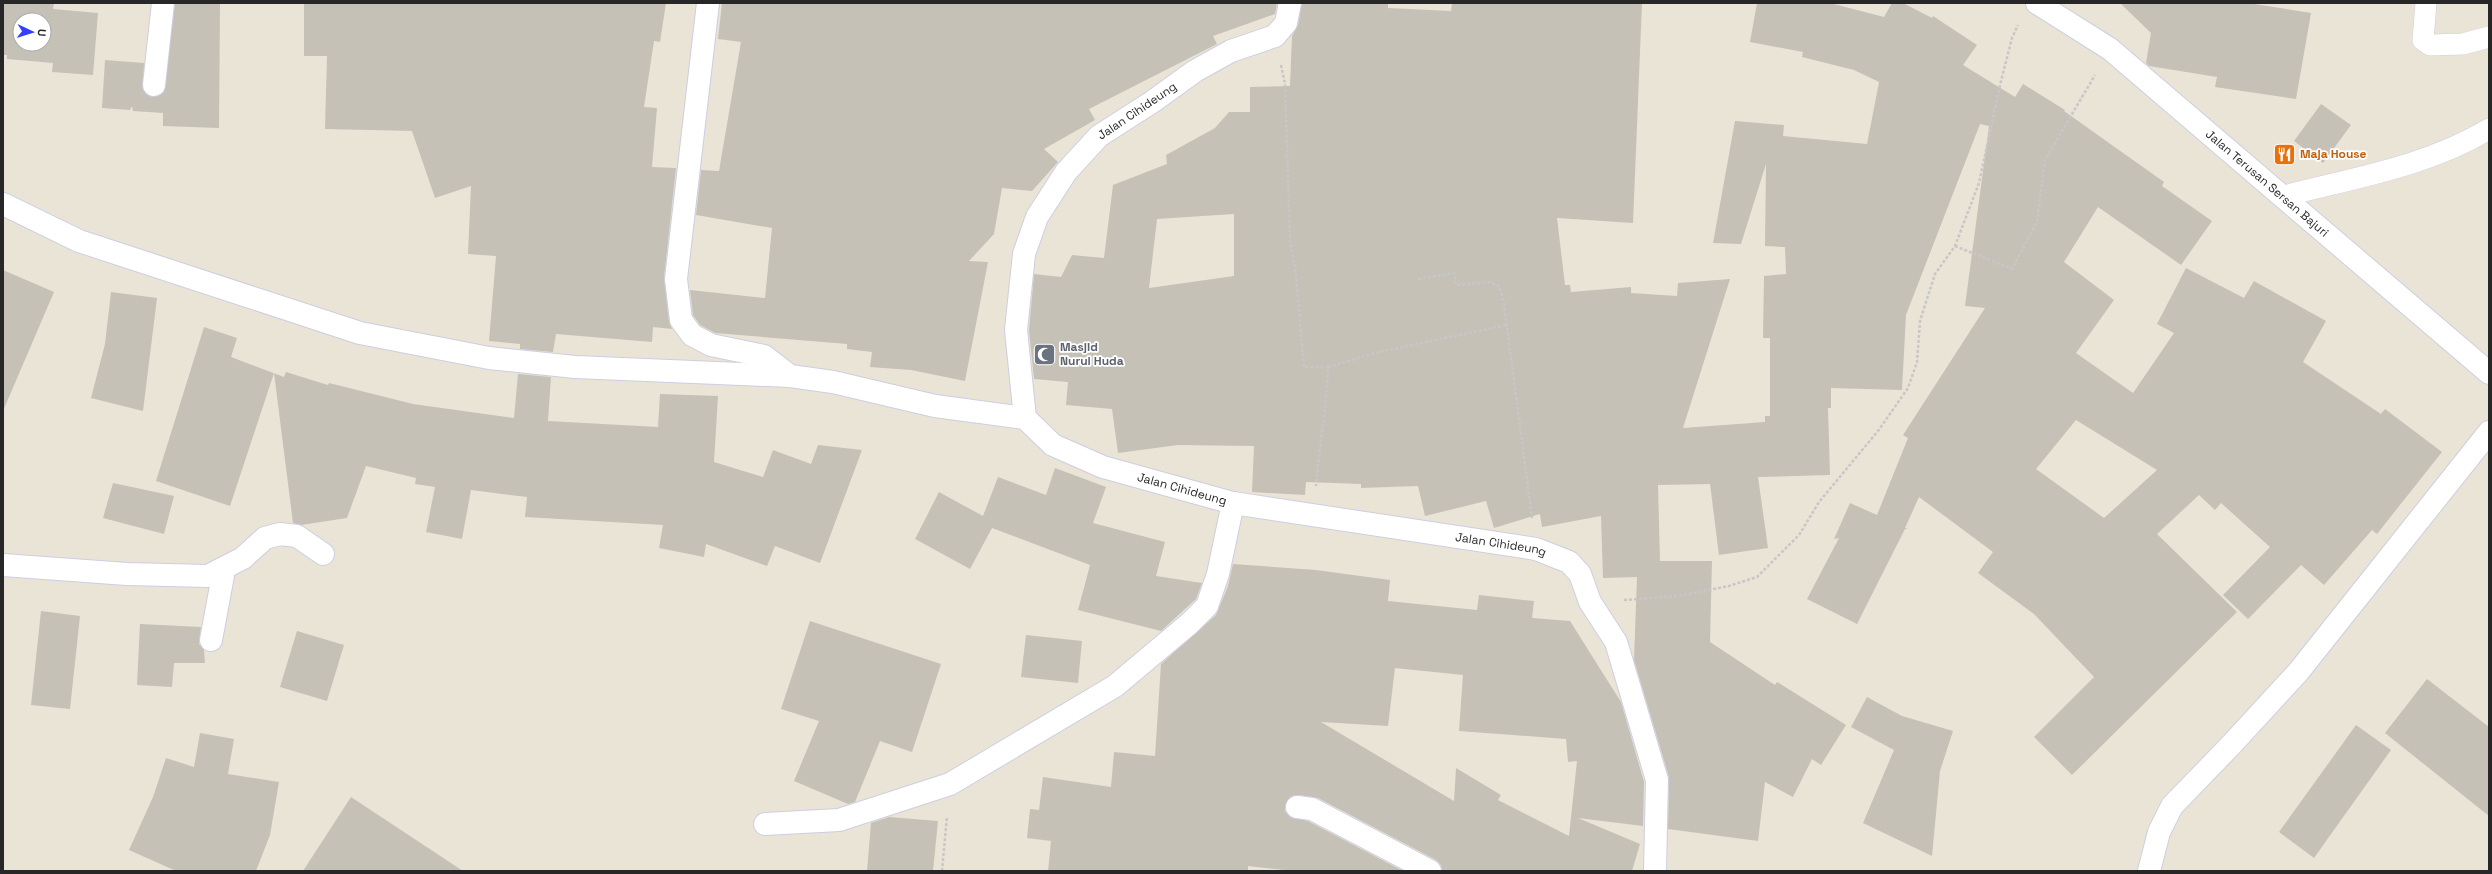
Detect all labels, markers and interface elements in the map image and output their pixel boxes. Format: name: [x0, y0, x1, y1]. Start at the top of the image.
north arrow: [12, 12, 52, 52]
text: U: [35, 29, 49, 37]
street label: Jalan Cihideung: [1094, 79, 1180, 143]
street label: Jalan Terusan Sersan Bajuri: [2202, 126, 2332, 241]
restaurant icon: Maja House: [2272, 141, 2298, 167]
place label: Maja House: [2300, 146, 2367, 162]
place label: Masjid Nurul Huda: [1060, 339, 1124, 369]
mosque icon: Masjid Nurul Huda: [1031, 341, 1057, 367]
street label: Jalan Cihideung: [1135, 469, 1229, 509]
street label: Jalan Cihideung: [1454, 529, 1549, 560]

